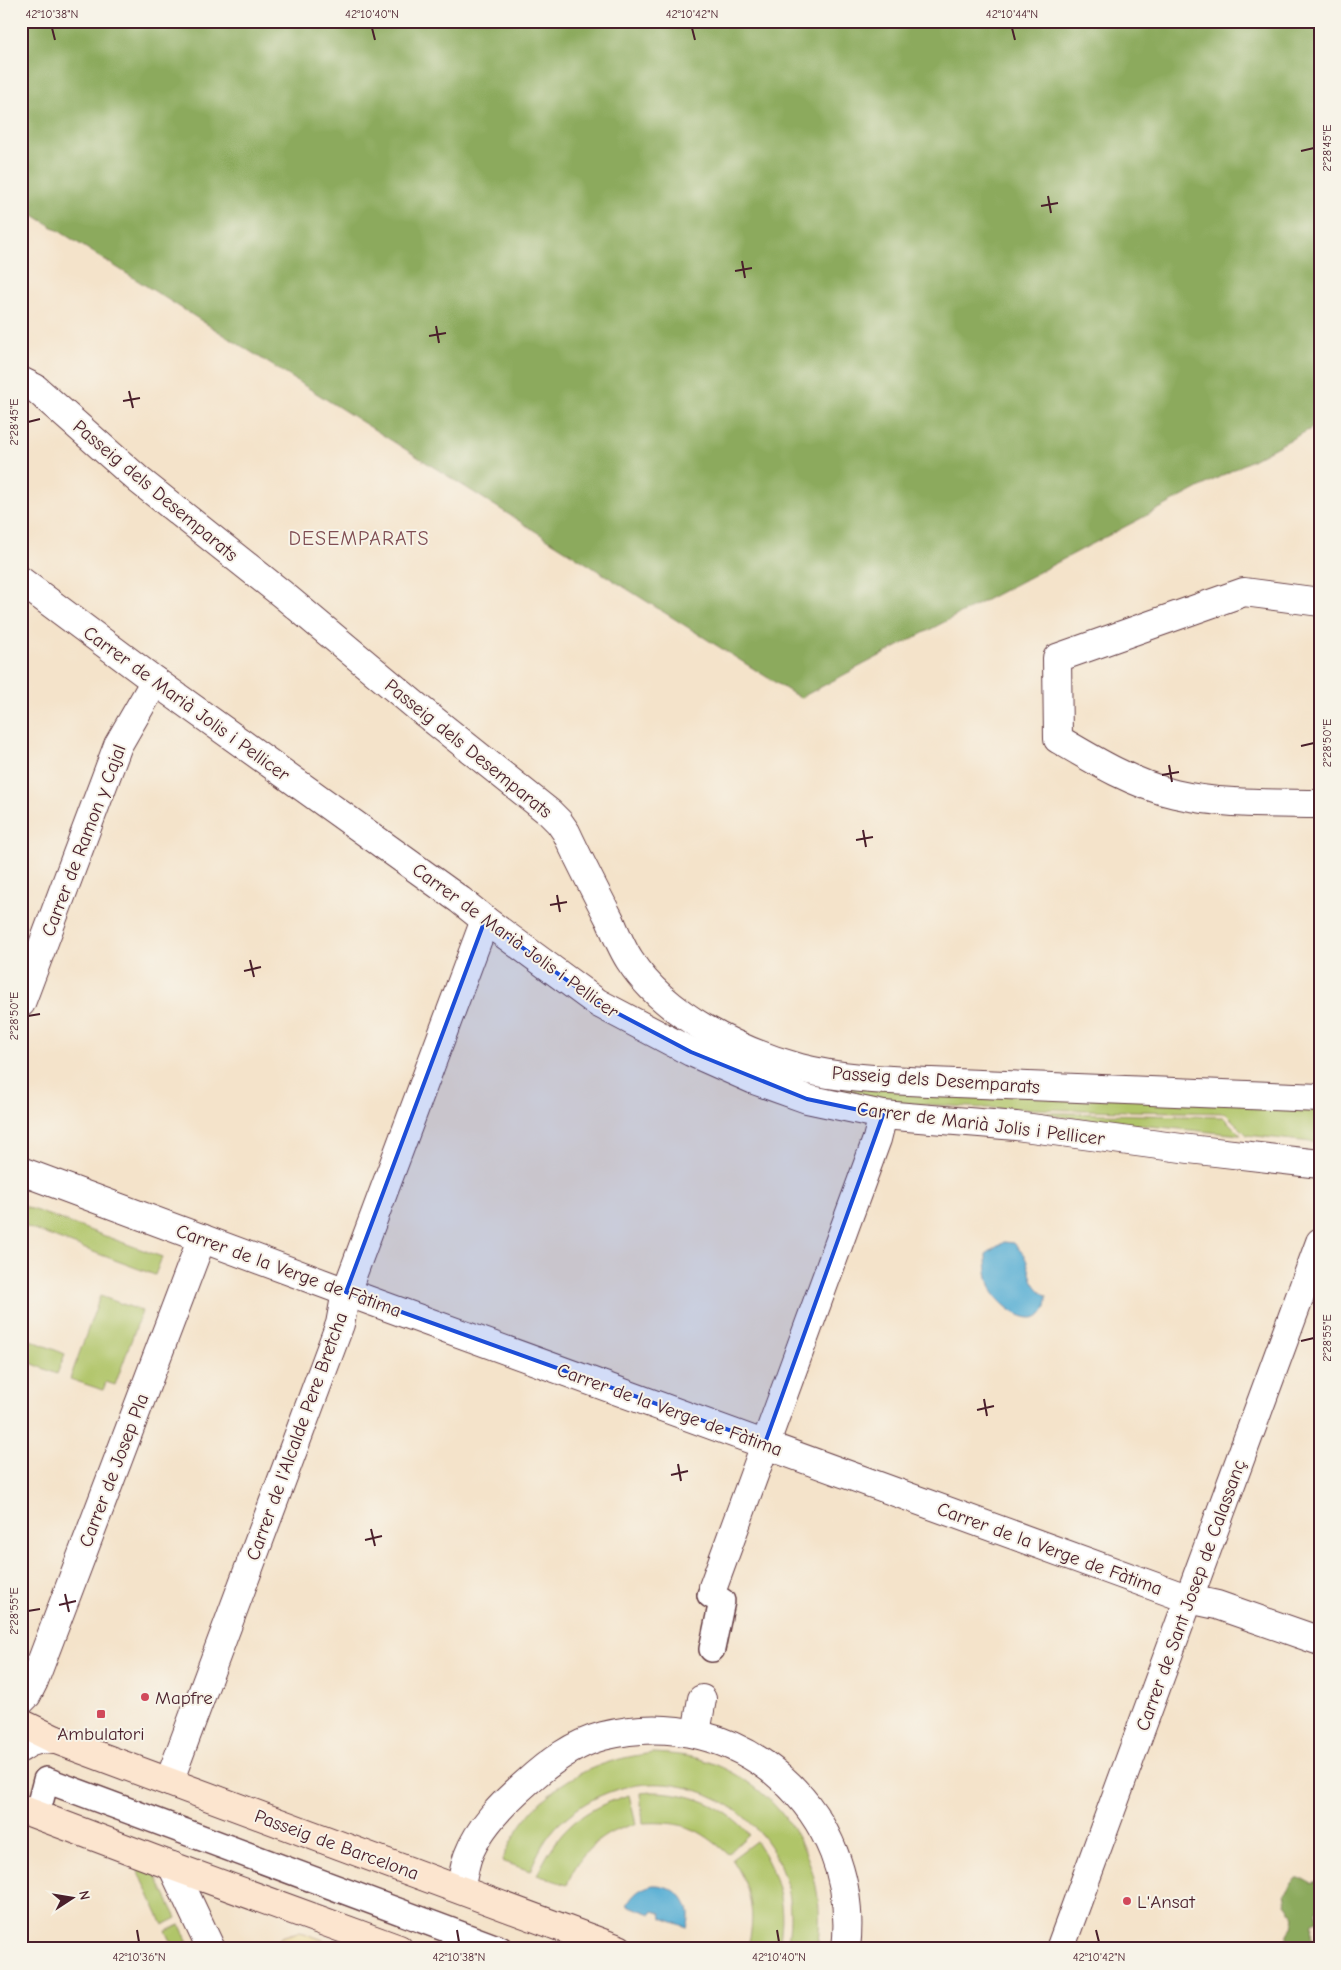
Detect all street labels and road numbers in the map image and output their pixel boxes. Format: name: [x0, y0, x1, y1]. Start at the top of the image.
street label: Passeig dels Desemparats: [68, 415, 242, 566]
street label: Carrer de Marià Jolis i Pellicer: [79, 622, 294, 786]
street label: Passeig dels Desemparats: [380, 675, 556, 823]
street label: Carrer de Ramon y Cajal: [37, 741, 131, 939]
street label: Carrer de Marià Jolis i Pellicer: [408, 859, 623, 1023]
street label: Passeig dels Desemparats: [831, 1062, 1041, 1098]
street label: Carrer de Marià Jolis i Pellicer: [856, 1098, 1107, 1150]
street label: Carrer de la Verge de Fàtima: [173, 1220, 404, 1322]
street label: Carrer de l'Alcalde Pere Bretcha: [242, 1309, 352, 1563]
street label: Carrer de la Verge de Fàtima: [554, 1359, 785, 1461]
street label: Carrer de Josep Pla: [75, 1391, 153, 1550]
street label: Carrer de Sant Josep de Calassanç: [1132, 1457, 1250, 1734]
street label: Carrer de la Verge de Fàtima: [934, 1498, 1165, 1600]
street label: Passeig de Barcelona: [251, 1805, 422, 1885]

